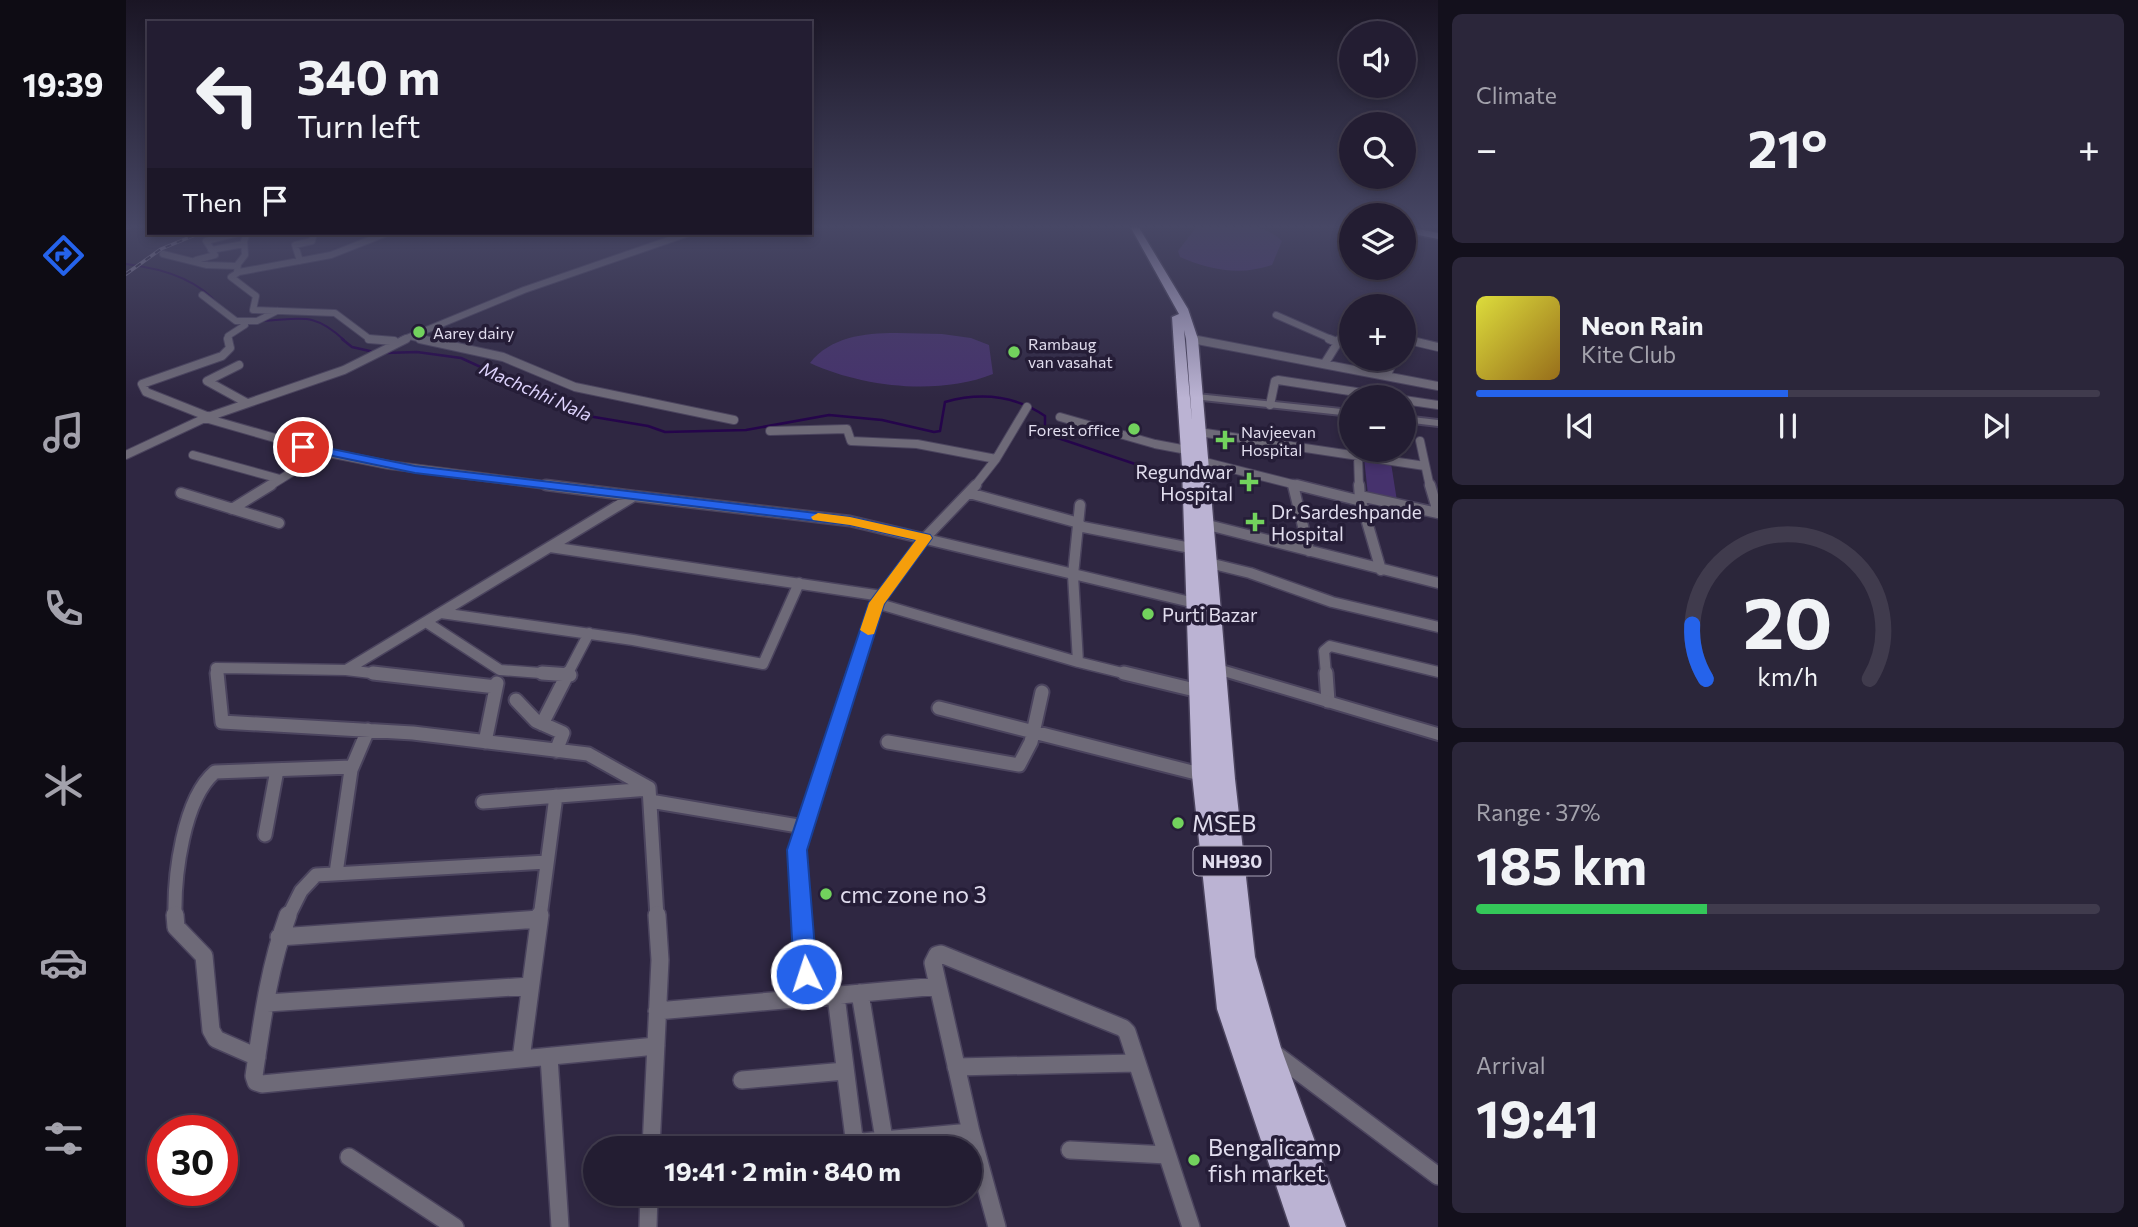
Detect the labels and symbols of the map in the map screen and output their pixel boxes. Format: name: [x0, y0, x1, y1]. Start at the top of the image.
place label: Aarey dairy: [433, 323, 514, 342]
marker: Aarey dairy: [411, 324, 427, 340]
place label: Rambaug van vasahat: [1028, 334, 1113, 371]
marker: Rambaug van vasahat: [1006, 344, 1022, 360]
water label: Machchhi Nala: [477, 356, 595, 426]
pin: [273, 417, 333, 477]
place label: Forest office: [1028, 420, 1120, 439]
marker: Forest office: [1126, 421, 1142, 437]
place label: Navjeevan Hospital: [1241, 422, 1316, 459]
marker: Navjeevan Hospital: [1215, 430, 1235, 450]
place label: Regundwar Hospital: [1136, 460, 1233, 505]
marker: Regundwar Hospital: [1239, 472, 1259, 492]
place label: Dr. Sardeshpande Hospital: [1271, 500, 1422, 545]
marker: Dr. Sardeshpande Hospital: [1245, 512, 1265, 532]
place label: Purti Bazar: [1162, 603, 1258, 626]
marker: Purti Bazar: [1140, 606, 1156, 622]
place label: MSEB: [1192, 809, 1256, 837]
marker: MSEB: [1170, 815, 1186, 831]
road number: NH930: [1194, 846, 1270, 876]
place label: cmc zone no 3: [840, 880, 987, 908]
marker: cmc zone no 3: [818, 886, 834, 902]
position arrow: [769, 937, 843, 1011]
speed limit sign: 30: [147, 1115, 238, 1206]
place label: Bengalicamp fish market: [1208, 1133, 1341, 1187]
marker: Bengalicamp fish market: [1186, 1152, 1202, 1168]

